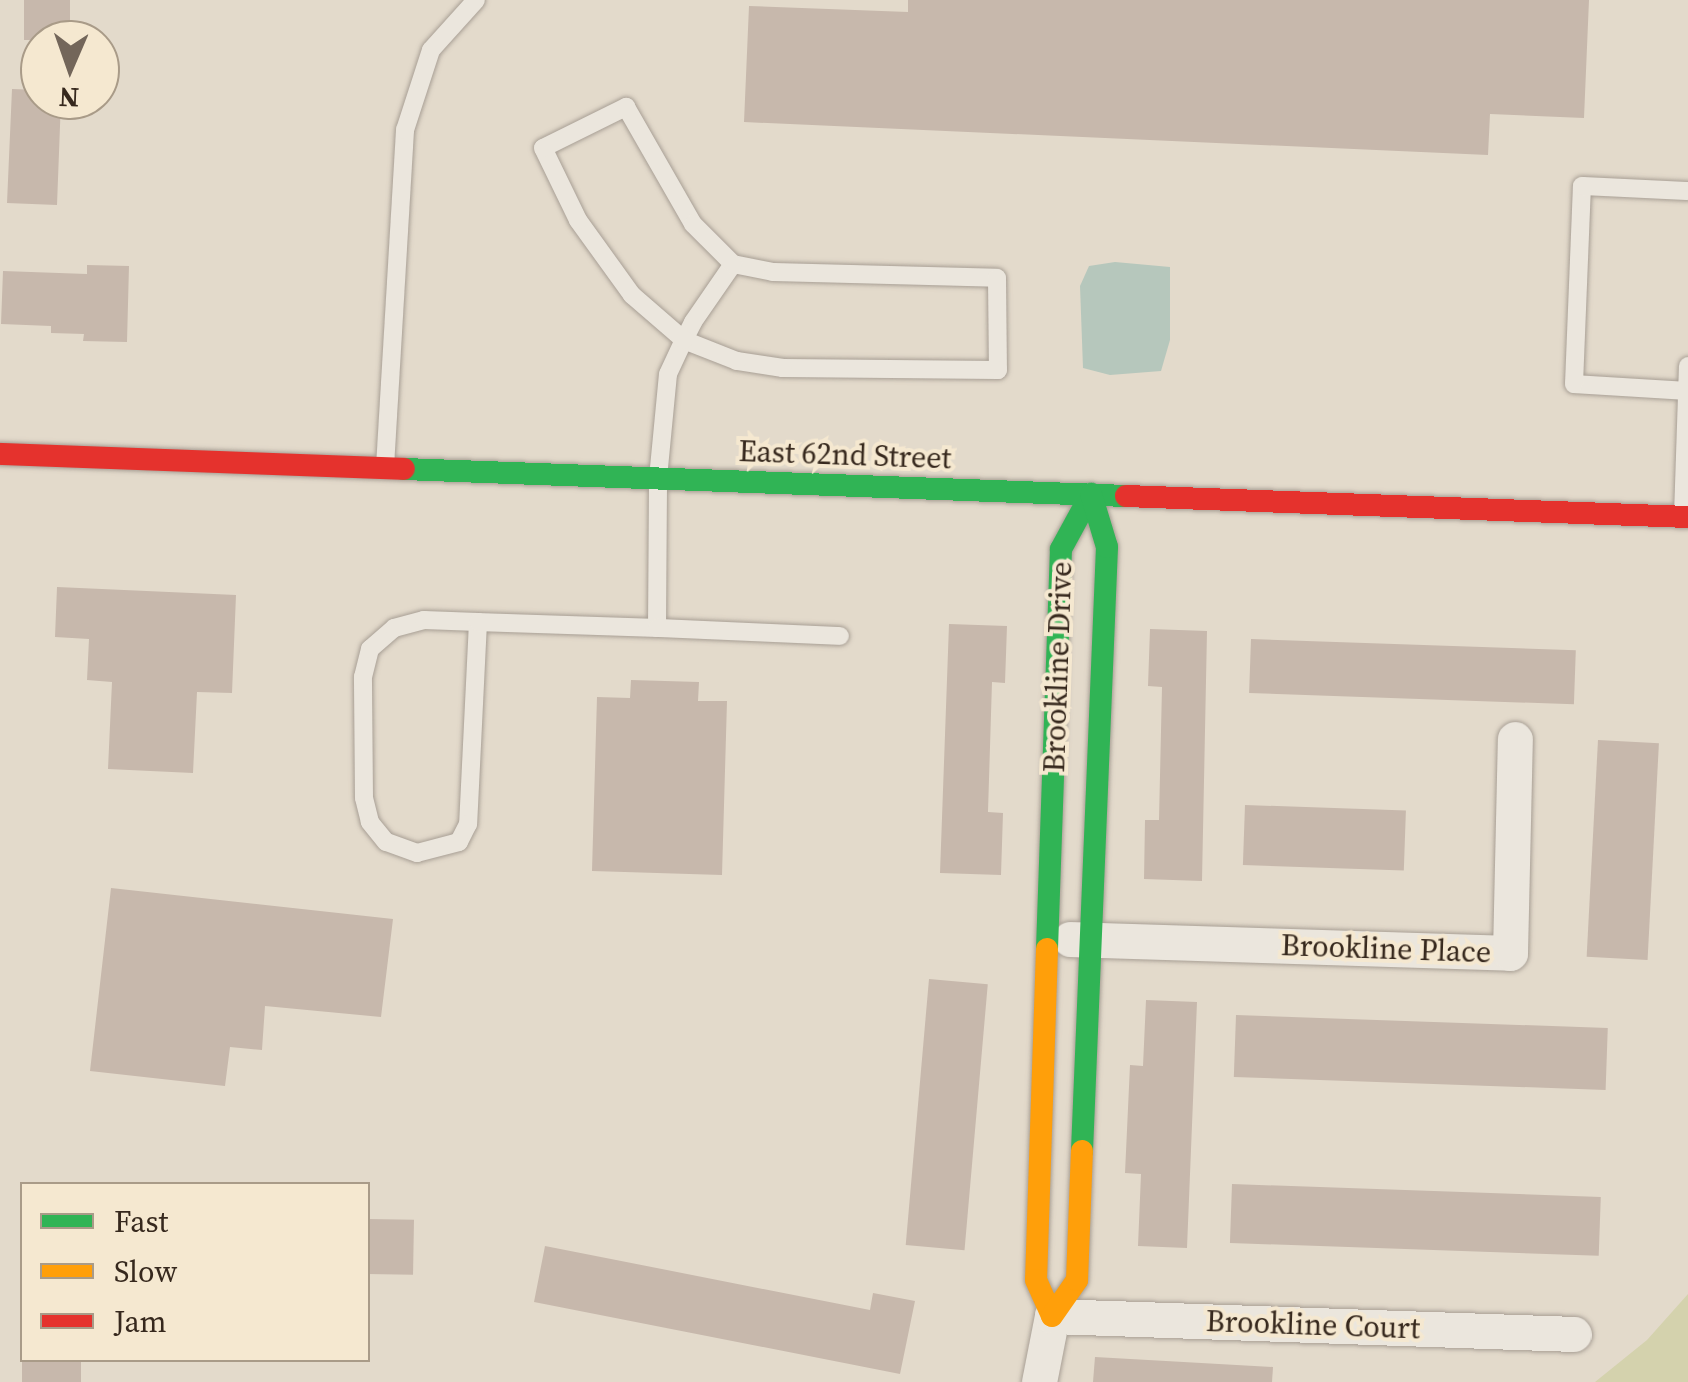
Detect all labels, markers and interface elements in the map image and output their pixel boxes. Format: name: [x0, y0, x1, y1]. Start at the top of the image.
north arrow: [20, 20, 120, 120]
text: N: [58, 79, 80, 117]
street label: East 62nd Street: [738, 433, 952, 477]
street label: Brookline Drive: [1036, 561, 1080, 773]
street label: Brookline Place: [1280, 927, 1492, 971]
legend: [20, 1182, 370, 1362]
text: Fast: [114, 1201, 168, 1242]
text: Slow: [114, 1251, 177, 1292]
text: Jam: [114, 1301, 167, 1342]
street label: Brookline Court: [1205, 1303, 1421, 1347]

